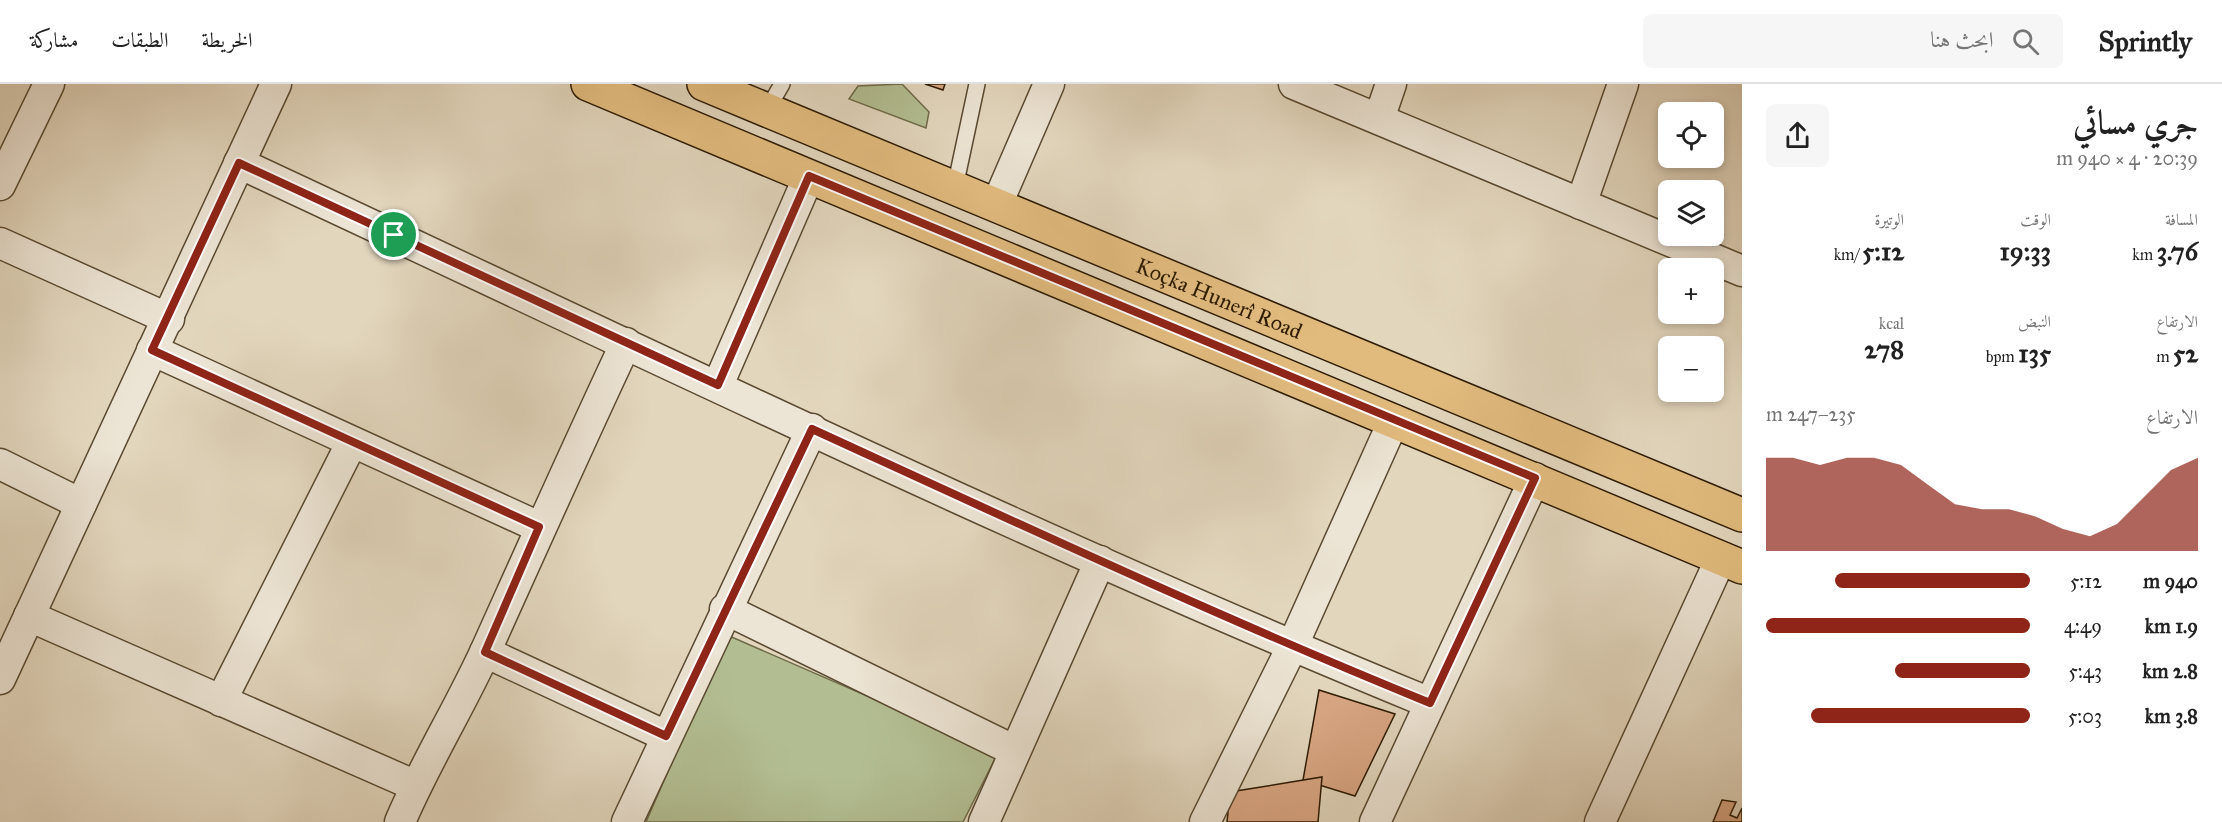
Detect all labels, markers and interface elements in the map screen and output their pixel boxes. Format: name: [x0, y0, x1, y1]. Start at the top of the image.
search box: [1643, 14, 2063, 68]
text: Sprintly: [2099, 24, 2192, 59]
icon: search: [2009, 25, 2042, 58]
text: ابحث هنا: [1930, 26, 1994, 53]
text: مشاركة: [30, 27, 78, 53]
text: الطبقات: [111, 27, 168, 53]
text: الخريطة: [201, 27, 253, 53]
map controls: [1658, 102, 1724, 402]
button: locate: [1658, 102, 1724, 168]
text: جري مسائي: [2073, 103, 2198, 143]
button: share: [1766, 104, 1829, 167]
text: 20:39 · 4 × 940 m: [2056, 146, 2198, 170]
button: layers: [1658, 180, 1724, 246]
pin: [368, 209, 419, 260]
text: الوتيرة: [1874, 210, 1904, 229]
text: الوقت: [2020, 210, 2051, 229]
text: المسافة: [2165, 210, 2198, 229]
icon: arrive: [377, 218, 410, 251]
text: 5:12: [1862, 235, 1904, 267]
text: 19:33: [2000, 235, 2051, 267]
text: 3.76: [2157, 235, 2198, 267]
text: /km: [1834, 245, 1862, 264]
text: km: [2132, 245, 2157, 264]
street label: Koçka Hunerî Road: [1132, 252, 1306, 345]
button: +: [1658, 258, 1724, 324]
text: النبض: [2018, 312, 2051, 331]
text: الارتفاع: [2156, 312, 2198, 331]
text: kcal: [1879, 314, 1904, 333]
text: 278: [1864, 333, 1904, 365]
button: −: [1658, 336, 1724, 402]
text: 135: [2018, 337, 2051, 369]
text: 52: [2173, 337, 2198, 369]
text: bpm: [1986, 347, 2018, 366]
text: m: [2156, 347, 2173, 366]
text: 235–247 m: [1766, 402, 1856, 426]
text: الارتفاع: [2146, 405, 2198, 429]
text: 5:12: [2070, 569, 2102, 593]
text: 940 m: [2143, 569, 2198, 593]
text: 4:49: [2064, 614, 2102, 638]
text: 1.9 km: [2145, 614, 2198, 638]
text: 5:43: [2069, 659, 2102, 683]
text: 2.8 km: [2143, 659, 2198, 683]
text: 5:03: [2068, 704, 2102, 728]
text: 3.8 km: [2145, 704, 2198, 728]

